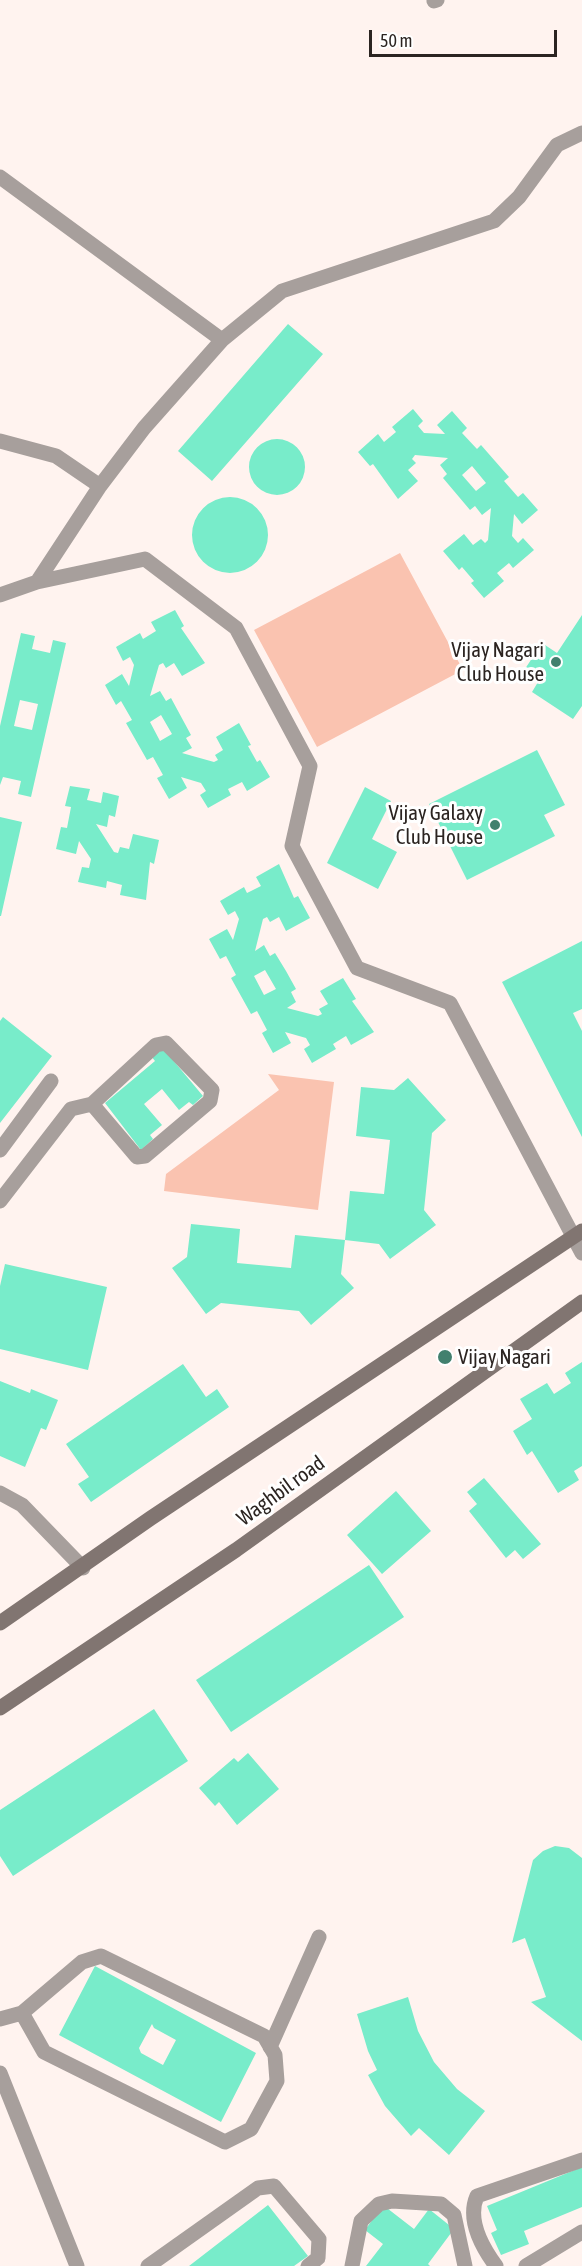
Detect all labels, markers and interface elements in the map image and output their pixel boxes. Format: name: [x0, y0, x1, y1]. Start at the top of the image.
scale bar: [372, 18, 560, 56]
text: 50 m: [380, 30, 412, 51]
place label: Vijay Nagari Club House: [451, 637, 544, 687]
marker: Vijay Nagari Club House: [549, 655, 563, 669]
place label: Vijay Galaxy Club House: [388, 800, 483, 850]
marker: Vijay Galaxy Club House: [488, 818, 502, 832]
place label: Vijay Nagari: [458, 1344, 551, 1370]
marker: Vijay Nagari: [436, 1348, 454, 1366]
street label: Waghbil road: [232, 1451, 330, 1531]

